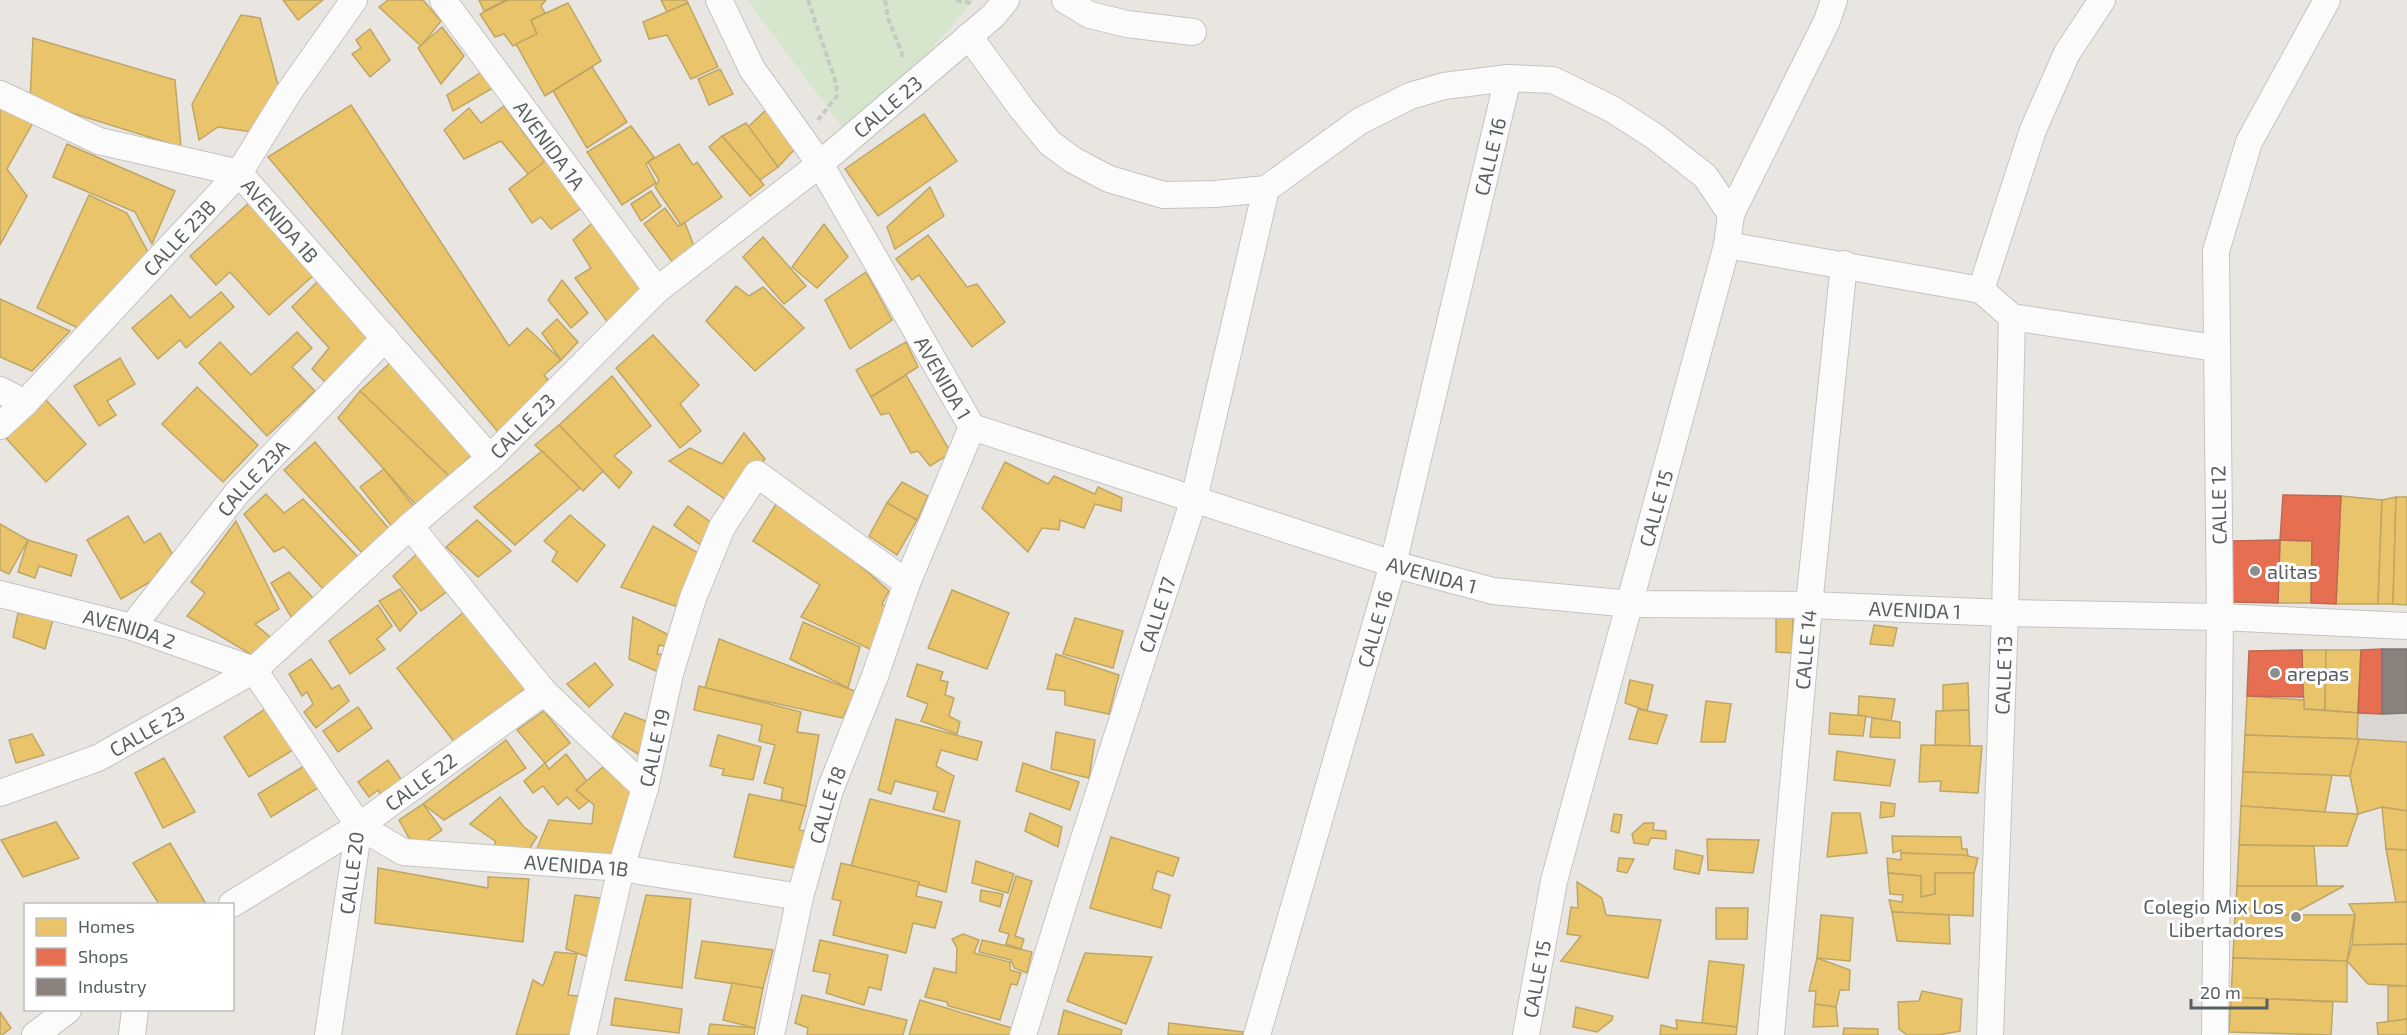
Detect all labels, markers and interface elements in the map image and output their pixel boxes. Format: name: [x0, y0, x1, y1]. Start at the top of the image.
street label: CALLE 23: [848, 70, 926, 142]
street label: AVENIDA 1A: [509, 96, 591, 194]
street label: CALLE 16: [1469, 115, 1510, 198]
street label: AVENIDA 1B: [237, 173, 324, 267]
street label: CALLE 23B: [138, 195, 220, 280]
street label: AVENIDA 1: [910, 332, 977, 423]
street label: CALLE 23: [485, 388, 560, 463]
street label: CALLE 23A: [212, 434, 294, 521]
street label: CALLE 12: [2205, 465, 2231, 545]
street label: CALLE 15: [1634, 467, 1677, 549]
street label: AVENIDA 1: [1384, 551, 1479, 598]
place label: alitas: [2267, 559, 2318, 583]
marker: alitas: [2248, 564, 2262, 578]
street label: CALLE 17: [1133, 574, 1180, 656]
street label: CALLE 16: [1352, 587, 1397, 670]
street label: AVENIDA 1: [1868, 595, 1961, 623]
street label: AVENIDA 2: [81, 603, 179, 653]
street label: CALLE 14: [1790, 608, 1821, 691]
street label: CALLE 13: [1989, 635, 2016, 715]
place label: arepas: [2287, 661, 2349, 685]
marker: arepas: [2268, 666, 2282, 680]
street label: CALLE 23: [105, 700, 189, 761]
street label: CALLE 19: [634, 706, 674, 789]
street label: CALLE 22: [380, 747, 461, 815]
street label: CALLE 18: [804, 762, 850, 846]
street label: CALLE 20: [334, 830, 368, 916]
street label: AVENIDA 1B: [523, 849, 630, 881]
place label: Colegio Mix Los Libertadores: [2143, 894, 2284, 941]
legend: [24, 903, 234, 1011]
marker: Colegio Mix Los Libertadores: [2289, 910, 2303, 924]
text: Homes: [78, 915, 135, 937]
street label: CALLE 15: [1517, 938, 1555, 1020]
text: Shops: [78, 945, 128, 967]
scale bar: [2191, 972, 2268, 1010]
text: Industry: [78, 975, 147, 997]
text: 20 m: [2200, 981, 2241, 1003]

